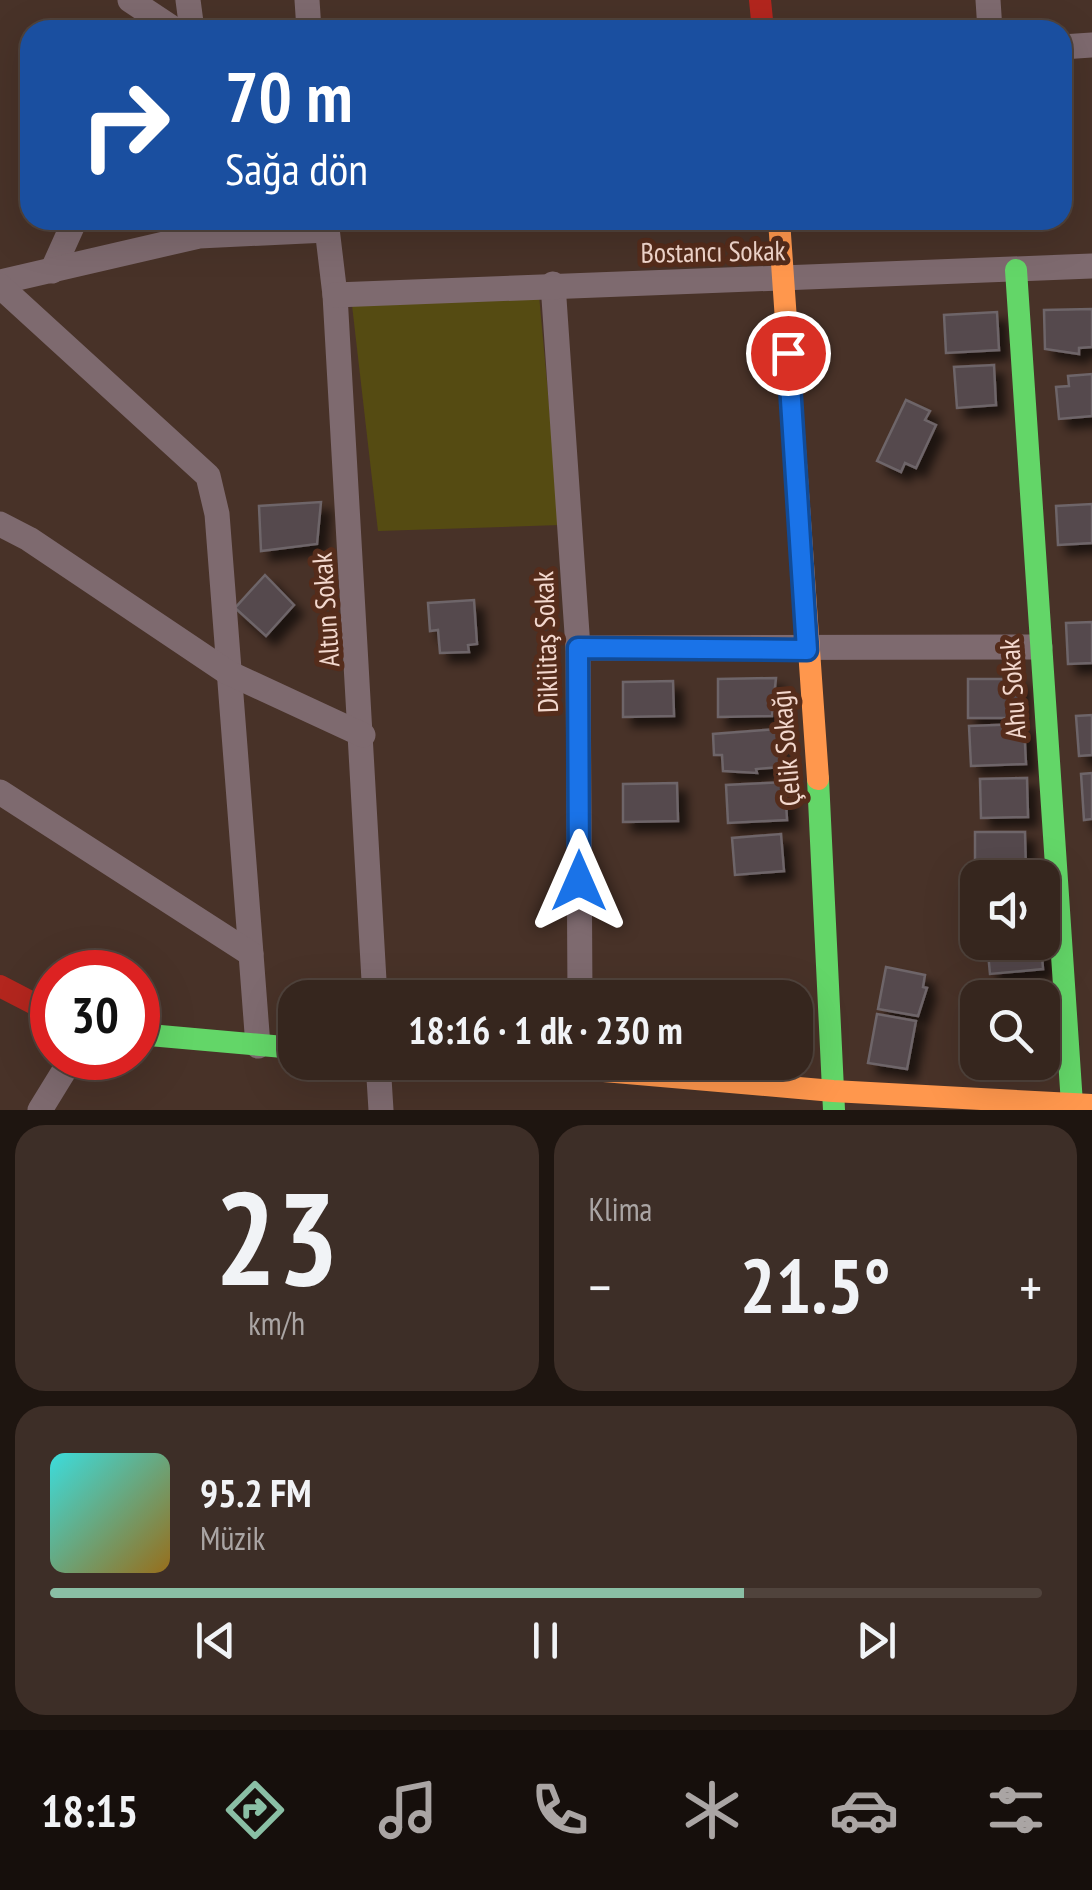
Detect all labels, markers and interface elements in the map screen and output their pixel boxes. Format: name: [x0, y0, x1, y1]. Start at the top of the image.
text: 70 m: [225, 51, 353, 141]
icon: right: [60, 60, 190, 190]
text: Sağa dön: [225, 139, 368, 197]
street label: Bostancı Sokak: [640, 231, 786, 271]
pin: [746, 311, 831, 396]
icon: arrive: [761, 326, 816, 381]
street label: Altun Sokak: [303, 551, 347, 669]
street label: Dikilitaş Sokak: [524, 570, 566, 713]
street label: Ahu Sokak: [990, 637, 1034, 741]
street label: Çelik Sokağı: [761, 688, 809, 808]
position arrow: [527, 829, 631, 933]
map controls: [960, 860, 1060, 1080]
button: sound: [960, 860, 1060, 960]
speed limit sign: 30: [30, 950, 160, 1080]
button: search: [960, 980, 1060, 1080]
text: 18:16 · 1 dk · 230 m: [408, 1005, 683, 1054]
text: 23: [215, 1153, 339, 1321]
text: Klima: [589, 1188, 652, 1230]
text: 21.5°: [740, 1237, 891, 1334]
text: −: [589, 1251, 611, 1322]
text: +: [1019, 1251, 1042, 1322]
text: km/h: [248, 1302, 305, 1344]
text: 95.2 FM: [200, 1468, 312, 1517]
text: Müzik: [200, 1517, 265, 1559]
icon: previous: [188, 1613, 243, 1668]
icon: pause: [518, 1613, 573, 1668]
icon: next: [849, 1613, 904, 1668]
icon: directions: [220, 1775, 290, 1845]
icon: music: [373, 1775, 443, 1845]
icon: phone: [525, 1775, 595, 1845]
icon: climate: [677, 1775, 747, 1845]
icon: car: [829, 1775, 899, 1845]
icon: filters: [981, 1775, 1051, 1845]
text: 18:15: [41, 1781, 138, 1839]

